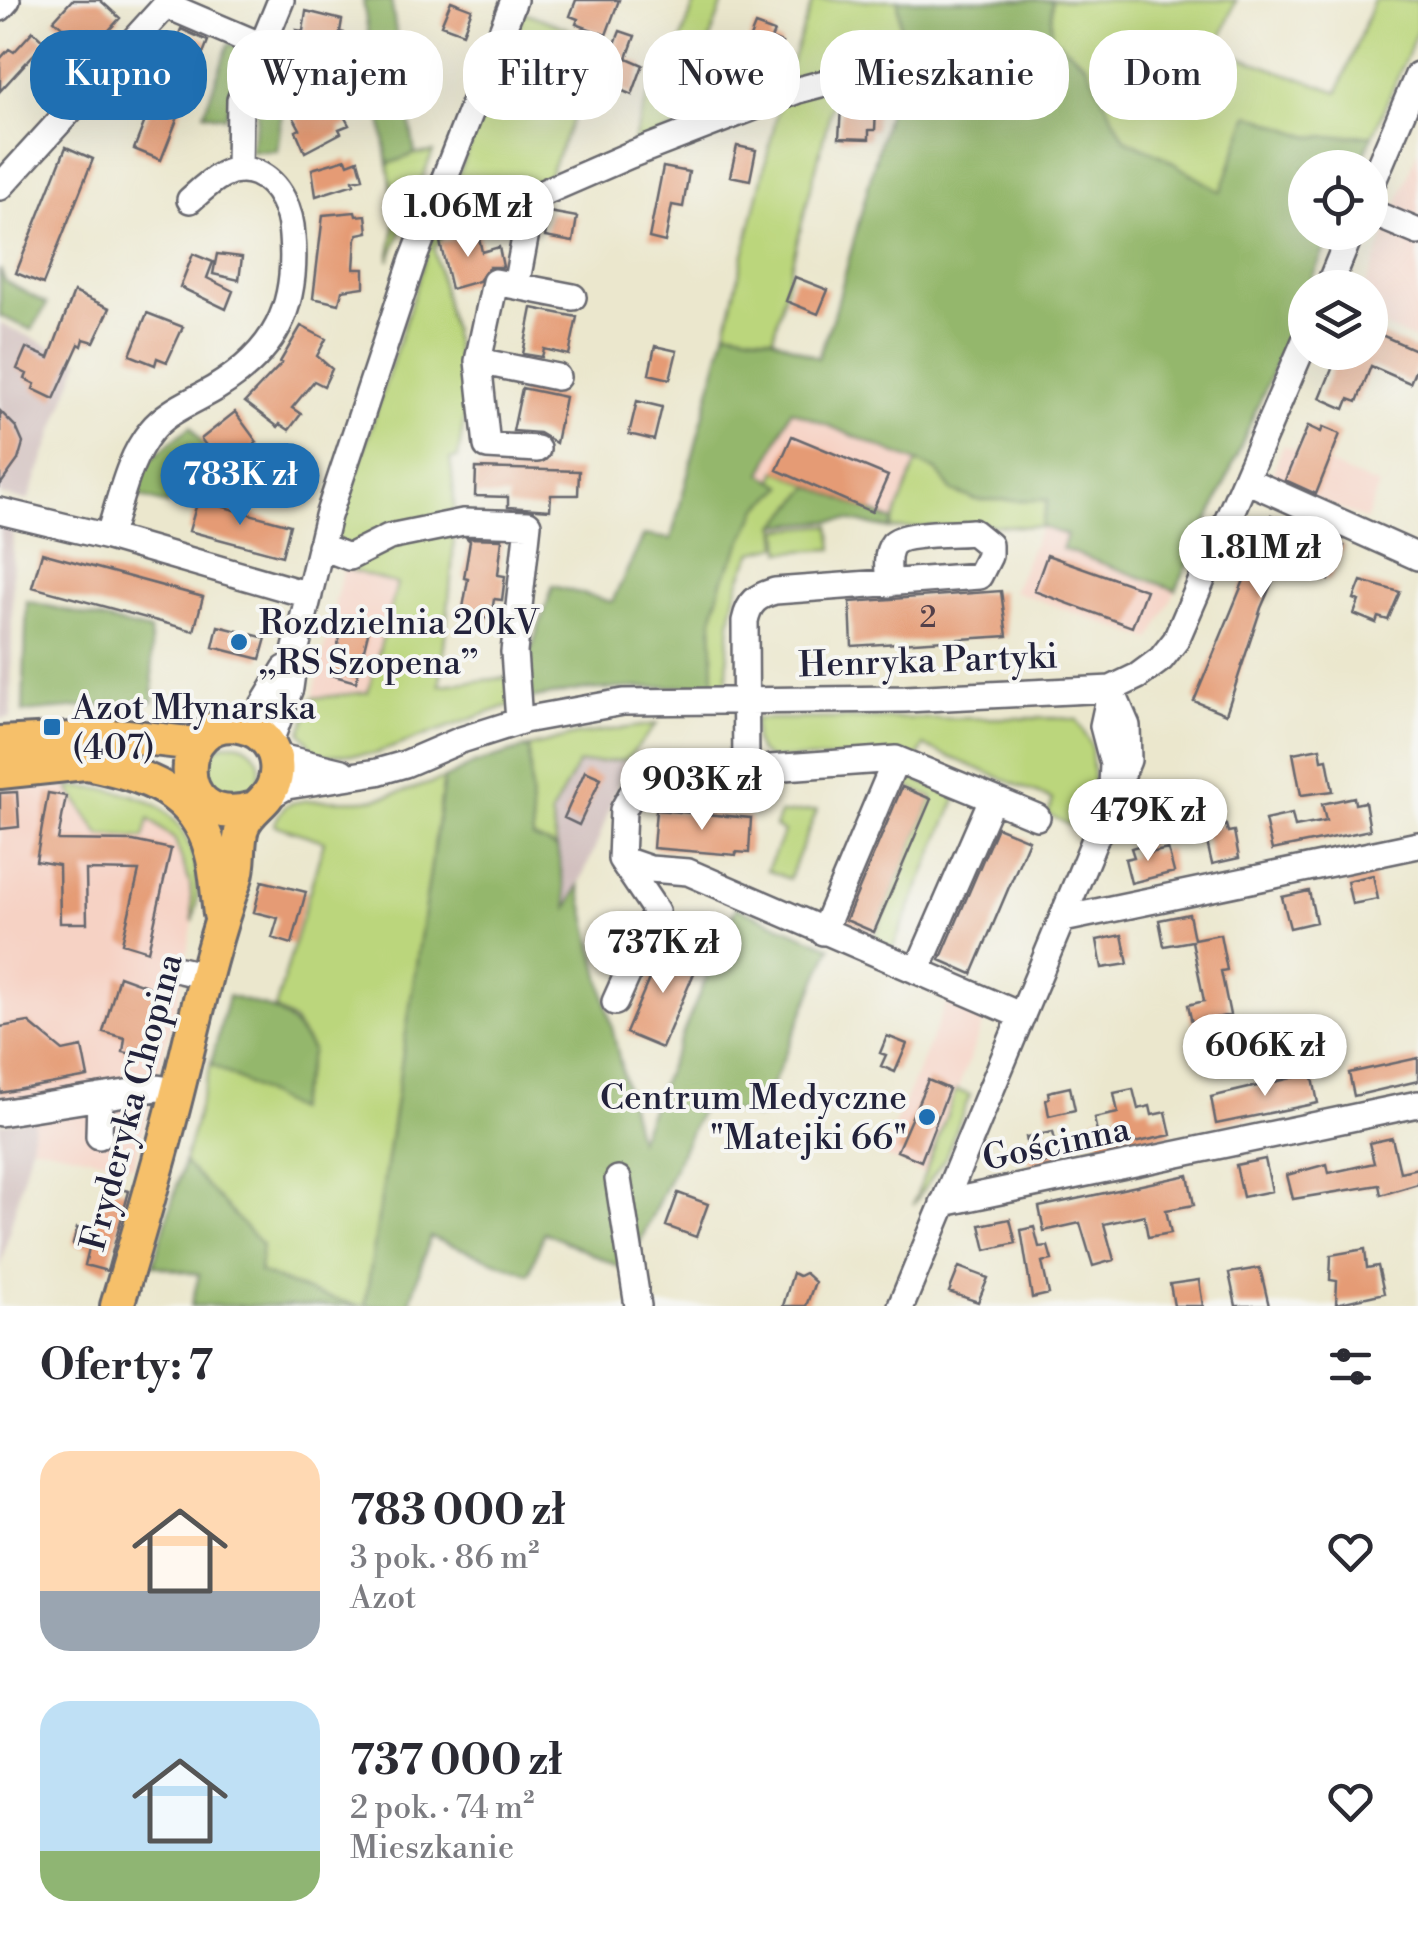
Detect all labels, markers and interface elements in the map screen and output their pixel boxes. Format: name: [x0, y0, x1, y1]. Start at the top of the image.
chip: Kupno: [30, 30, 207, 120]
chip: Wynajem: [227, 30, 443, 120]
chip: Filtry: [463, 30, 623, 120]
chip: Nowe: [643, 30, 800, 120]
chip: Mieszkanie: [820, 30, 1069, 120]
chip: Dom: [1089, 30, 1237, 120]
map controls: [1288, 150, 1388, 370]
button: locate: [1288, 150, 1388, 250]
pin: 1.06M zł: [365, 175, 571, 260]
text: 1.06M zł: [404, 187, 532, 227]
button: layers: [1288, 270, 1388, 370]
pin: 783K zł: [148, 443, 332, 528]
text: 783K zł: [183, 455, 297, 495]
pin: 1.81M zł: [1158, 516, 1364, 601]
text: 1.81M zł: [1201, 528, 1321, 568]
house number: 2: [919, 599, 937, 637]
place label: Rozdzielnia 20kV „RS Szopena”: [259, 602, 540, 685]
marker: Rozdzielnia 20kV „RS Szopena”: [228, 631, 250, 653]
street label: Henryka Partyki: [798, 635, 1058, 688]
place label: Azot Młynarska (407): [71, 687, 317, 770]
marker: Azot Młynarska (407): [41, 716, 63, 738]
pin: 903K zł: [610, 748, 794, 833]
text: 903K zł: [642, 760, 762, 800]
pin: 479K zł: [1056, 779, 1240, 864]
text: 479K zł: [1090, 791, 1206, 831]
pin: 737K zł: [571, 911, 755, 996]
text: 737K zł: [607, 923, 719, 963]
street label: Fryderyka Chopina: [72, 949, 193, 1256]
pin: 606K zł: [1173, 1014, 1357, 1099]
text: 606K zł: [1205, 1026, 1325, 1066]
place label: Centrum Medyczne "Matejki 66": [600, 1077, 907, 1160]
marker: Centrum Medyczne "Matejki 66": [916, 1106, 938, 1128]
street label: Gościnna: [979, 1108, 1134, 1181]
icon: filters: [1323, 1339, 1378, 1394]
text: Oferty: 7: [40, 1340, 213, 1393]
text: 783 000 zł: [350, 1485, 565, 1538]
icon: home: [120, 1491, 240, 1611]
icon: heart: [1323, 1524, 1378, 1579]
text: 3 pok. · 86 m²: [350, 1538, 539, 1578]
text: Azot: [350, 1578, 416, 1618]
text: 737 000 zł: [350, 1735, 562, 1788]
icon: home: [120, 1741, 240, 1861]
icon: heart: [1323, 1774, 1378, 1829]
text: 2 pok. · 74 m²: [350, 1788, 534, 1828]
text: Mieszkanie: [350, 1828, 514, 1868]

